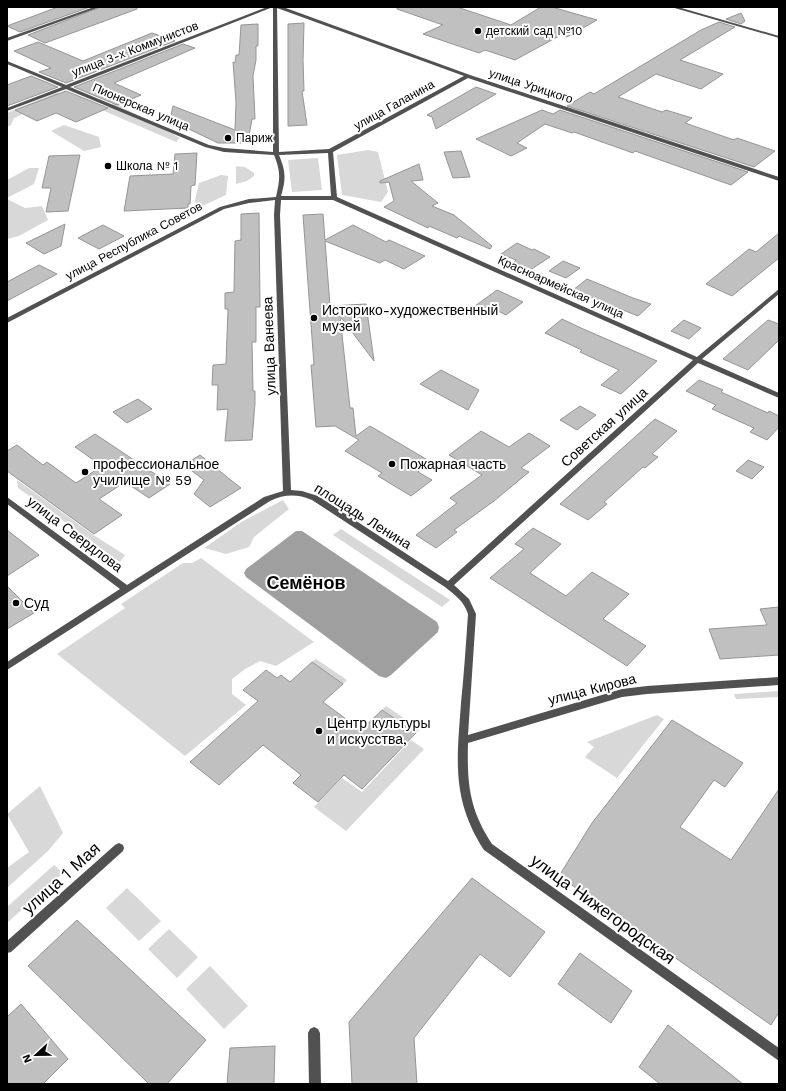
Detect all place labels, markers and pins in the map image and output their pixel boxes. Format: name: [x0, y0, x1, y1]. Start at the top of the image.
place label: детский сад №10: [486, 24, 582, 38]
marker: детский сад №10: [473, 26, 483, 36]
place label: Париж: [236, 131, 273, 145]
marker: Париж: [223, 133, 233, 143]
place label: Школа № 1: [116, 159, 178, 173]
marker: Школа № 1: [103, 161, 113, 171]
place label: Историко-художественный музей: [322, 302, 498, 334]
marker: Историко-художественный музей: [309, 313, 319, 323]
place label: профессиональное училище № 59: [93, 456, 220, 488]
place label: Пожарная часть: [400, 456, 506, 472]
marker: Пожарная часть: [387, 459, 397, 469]
marker: профессиональное училище № 59: [80, 467, 90, 477]
place label: Суд: [24, 595, 49, 611]
marker: Суд: [11, 598, 21, 608]
place label: Центр культуры и искусства,: [327, 715, 430, 747]
marker: Центр культуры и искусства,: [314, 726, 324, 736]

